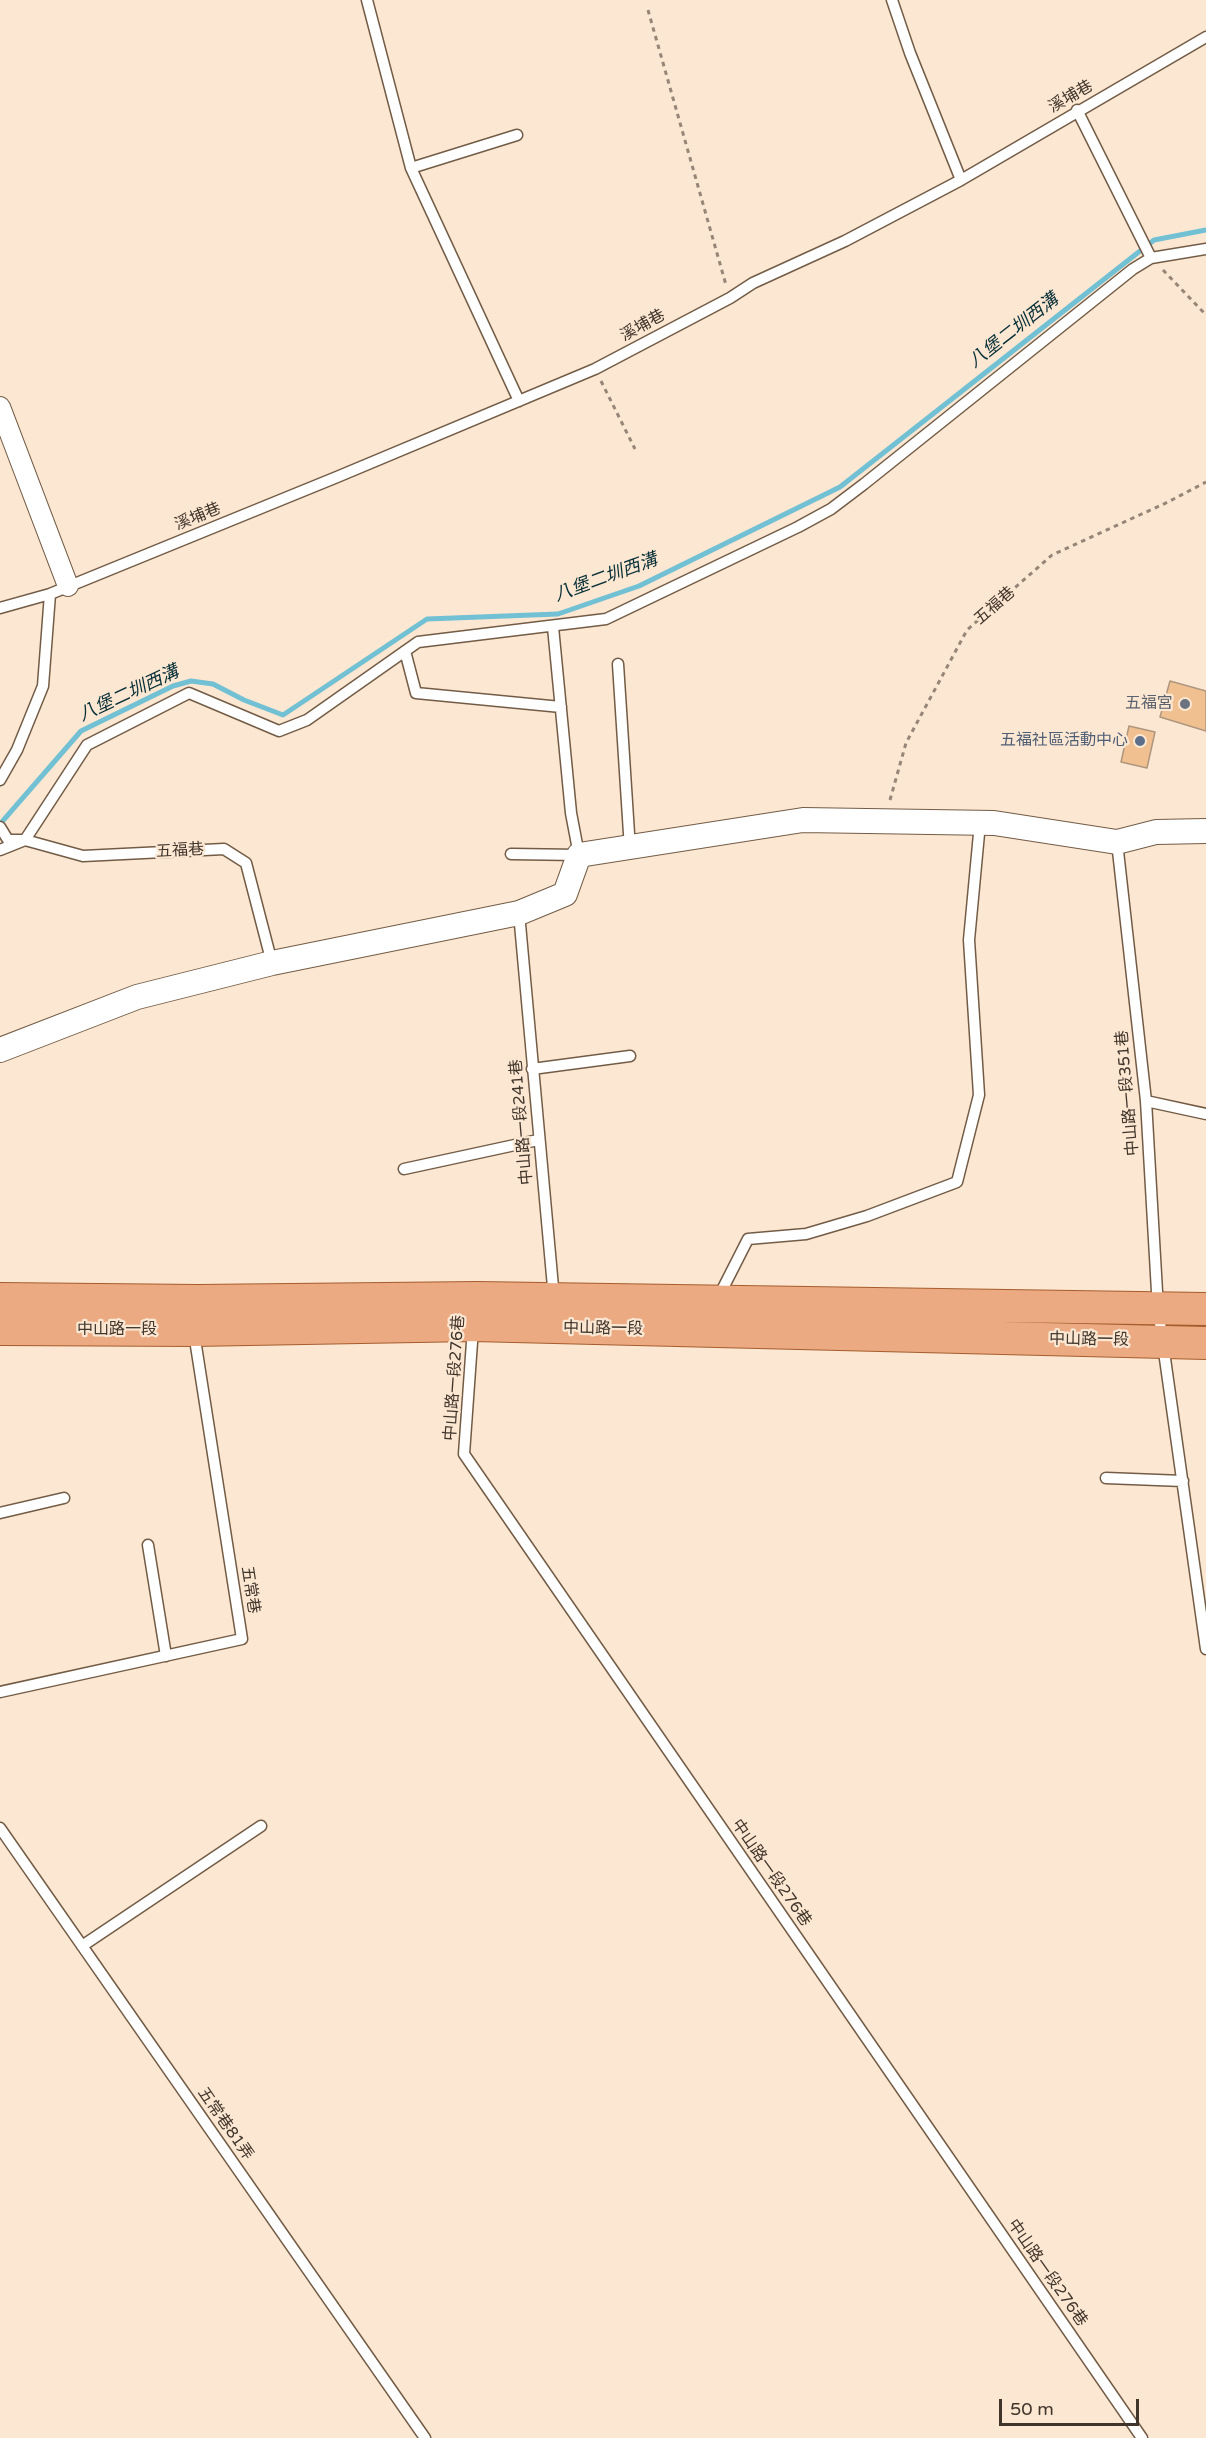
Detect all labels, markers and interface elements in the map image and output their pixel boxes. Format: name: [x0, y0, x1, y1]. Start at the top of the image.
street label: 溪埔巷: [1045, 77, 1097, 117]
water label: 八堡二圳西溝: [965, 289, 1063, 373]
street label: 溪埔巷: [617, 306, 669, 346]
street label: 溪埔巷: [172, 499, 224, 535]
water label: 八堡二圳西溝: [552, 549, 660, 607]
street label: 五福巷: [971, 583, 1019, 629]
water label: 八堡二圳西溝: [75, 661, 183, 727]
place label: 五福宮: [1125, 694, 1173, 714]
marker: 五福宮: [1178, 697, 1192, 711]
place label: 五福社區活動中心: [1000, 731, 1128, 751]
marker: 五福社區活動中心: [1133, 734, 1147, 748]
street label: 五福巷: [156, 840, 204, 862]
street label: 中山路一段351巷: [1113, 1029, 1143, 1157]
street label: 中山路一段241巷: [507, 1058, 537, 1186]
street label: 中山路一段276巷: [441, 1314, 469, 1442]
street label: 中山路一段: [563, 1319, 643, 1339]
street label: 中山路一段: [77, 1320, 157, 1340]
street label: 中山路一段: [1049, 1330, 1129, 1350]
street label: 五常巷: [237, 1565, 263, 1615]
street label: 中山路一段276巷: [727, 1816, 815, 1930]
street label: 五常巷81弄: [193, 2084, 257, 2164]
street label: 中山路一段276巷: [1003, 2216, 1091, 2330]
scale bar: [1002, 2387, 1142, 2425]
text: 50 m: [1010, 2398, 1054, 2420]

